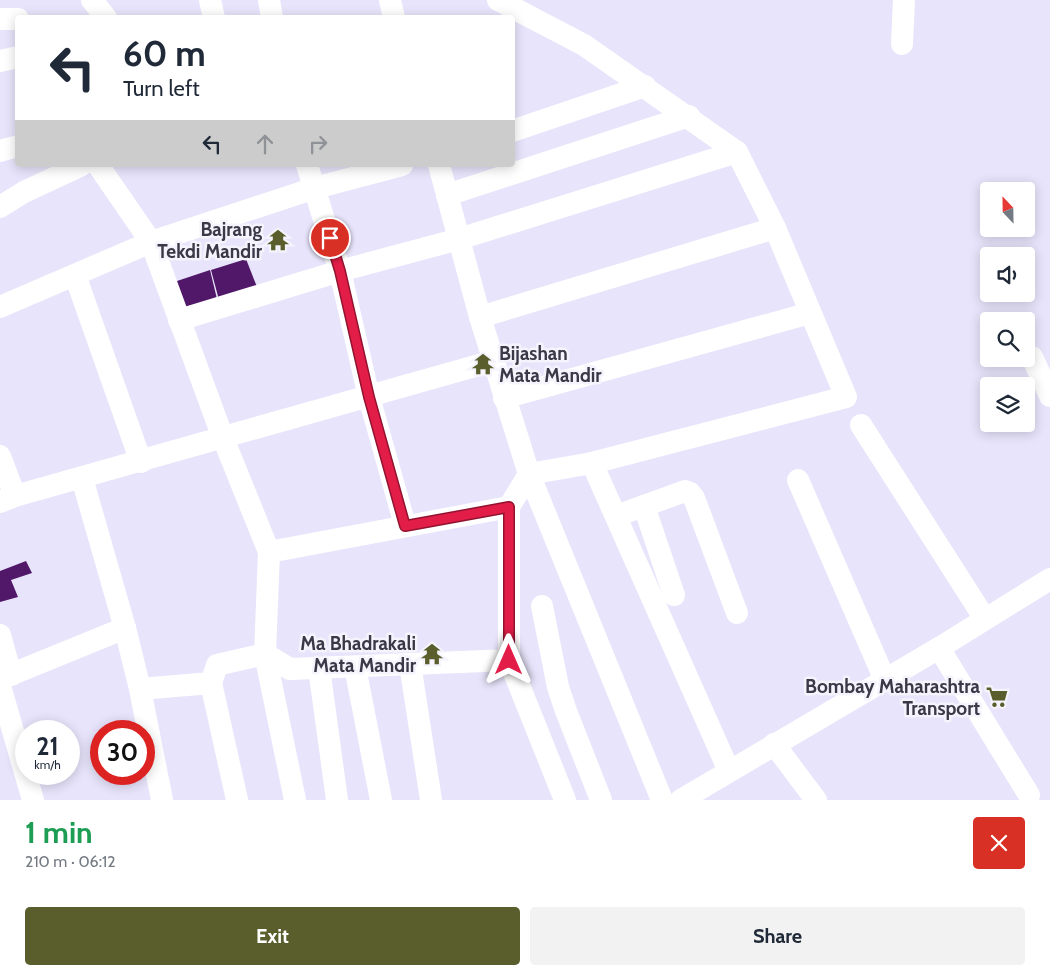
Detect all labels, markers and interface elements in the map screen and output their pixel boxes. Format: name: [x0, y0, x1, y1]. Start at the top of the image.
text: 60 m: [123, 32, 206, 75]
icon: left: [40, 35, 105, 100]
text: Turn left: [123, 75, 200, 102]
icon: left: [198, 130, 226, 158]
icon: ahead: [251, 130, 279, 158]
icon: right: [304, 130, 332, 158]
north arrow: [980, 182, 1035, 238]
map controls: [980, 182, 1035, 432]
pin: [309, 217, 351, 259]
place label: Bajrang Tekdi Mandir: [157, 218, 263, 263]
icon: arrive: [316, 224, 344, 252]
temple icon: Bajrang Tekdi Mandir: [265, 227, 291, 253]
button: sound: [980, 247, 1035, 302]
button: search: [980, 312, 1035, 367]
place label: Bijashan Mata Mandir: [499, 342, 602, 387]
temple icon: Bijashan Mata Mandir: [470, 351, 496, 377]
button: layers: [980, 377, 1035, 432]
place label: Ma Bhadrakali Mata Mandir: [300, 632, 417, 677]
position arrow: [482, 633, 534, 685]
temple icon: Ma Bhadrakali Mata Mandir: [419, 641, 445, 667]
place label: Bombay Maharashtra Transport: [805, 675, 981, 720]
supermarket icon: Bombay Maharashtra Transport: [984, 684, 1010, 710]
speed limit sign: 30: [90, 720, 155, 785]
text: 21: [36, 731, 59, 761]
text: km/h: [34, 757, 61, 772]
text: 1 min: [25, 814, 93, 851]
button: close: [973, 817, 1025, 869]
text: 210 m · 06:12: [25, 852, 116, 871]
button: Exit: [25, 907, 520, 965]
button: Share: [530, 907, 1025, 965]

